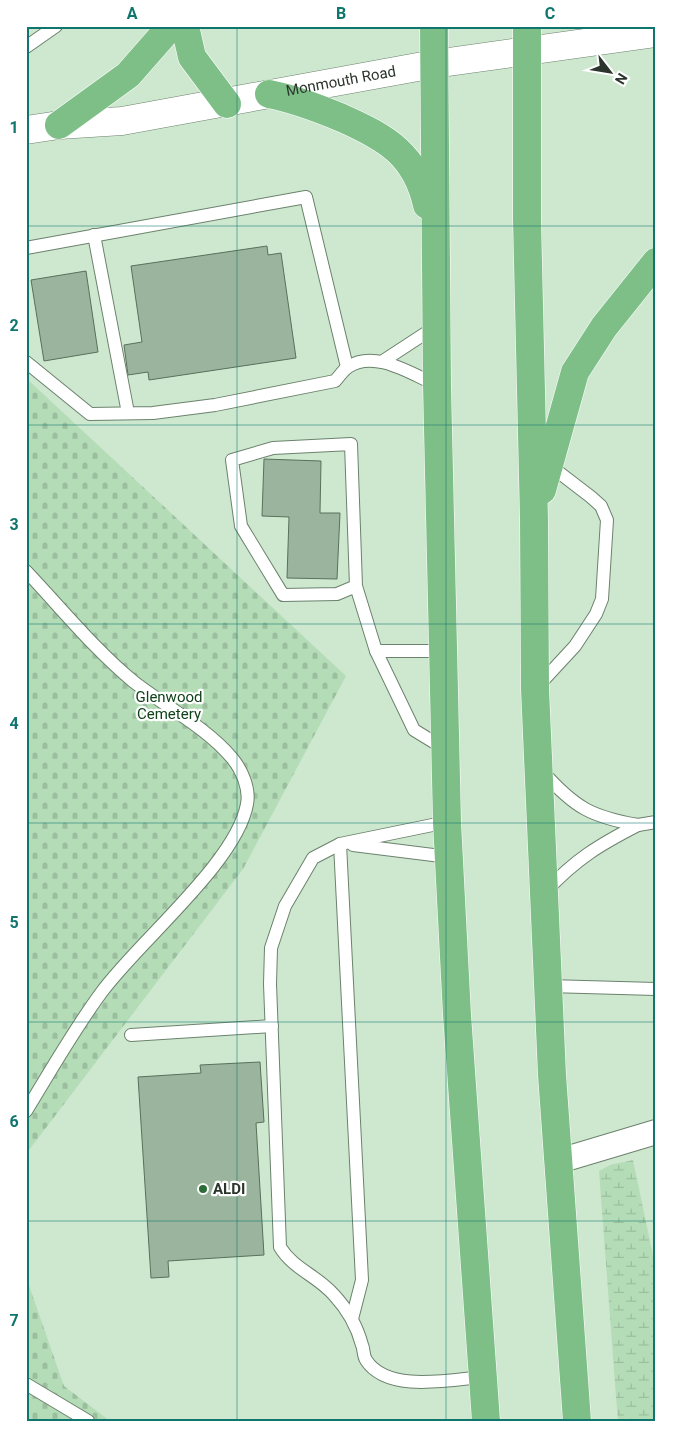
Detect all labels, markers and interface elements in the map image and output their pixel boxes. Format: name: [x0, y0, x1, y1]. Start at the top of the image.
text: A: [127, 4, 138, 23]
text: B: [336, 4, 346, 23]
text: C: [545, 4, 555, 23]
north arrow: [584, 48, 634, 98]
street label: Monmouth Road: [284, 62, 397, 100]
text: N: [612, 70, 631, 87]
text: 1: [9, 118, 19, 137]
text: 2: [9, 316, 19, 335]
text: 3: [9, 515, 19, 534]
park label: Glenwood Cemetery: [136, 688, 202, 723]
text: 4: [9, 714, 19, 733]
text: 5: [9, 913, 19, 932]
text: 6: [9, 1112, 19, 1131]
place label: ALDI: [213, 1180, 245, 1198]
marker: ALDI: [197, 1183, 209, 1195]
text: 7: [9, 1311, 19, 1330]

